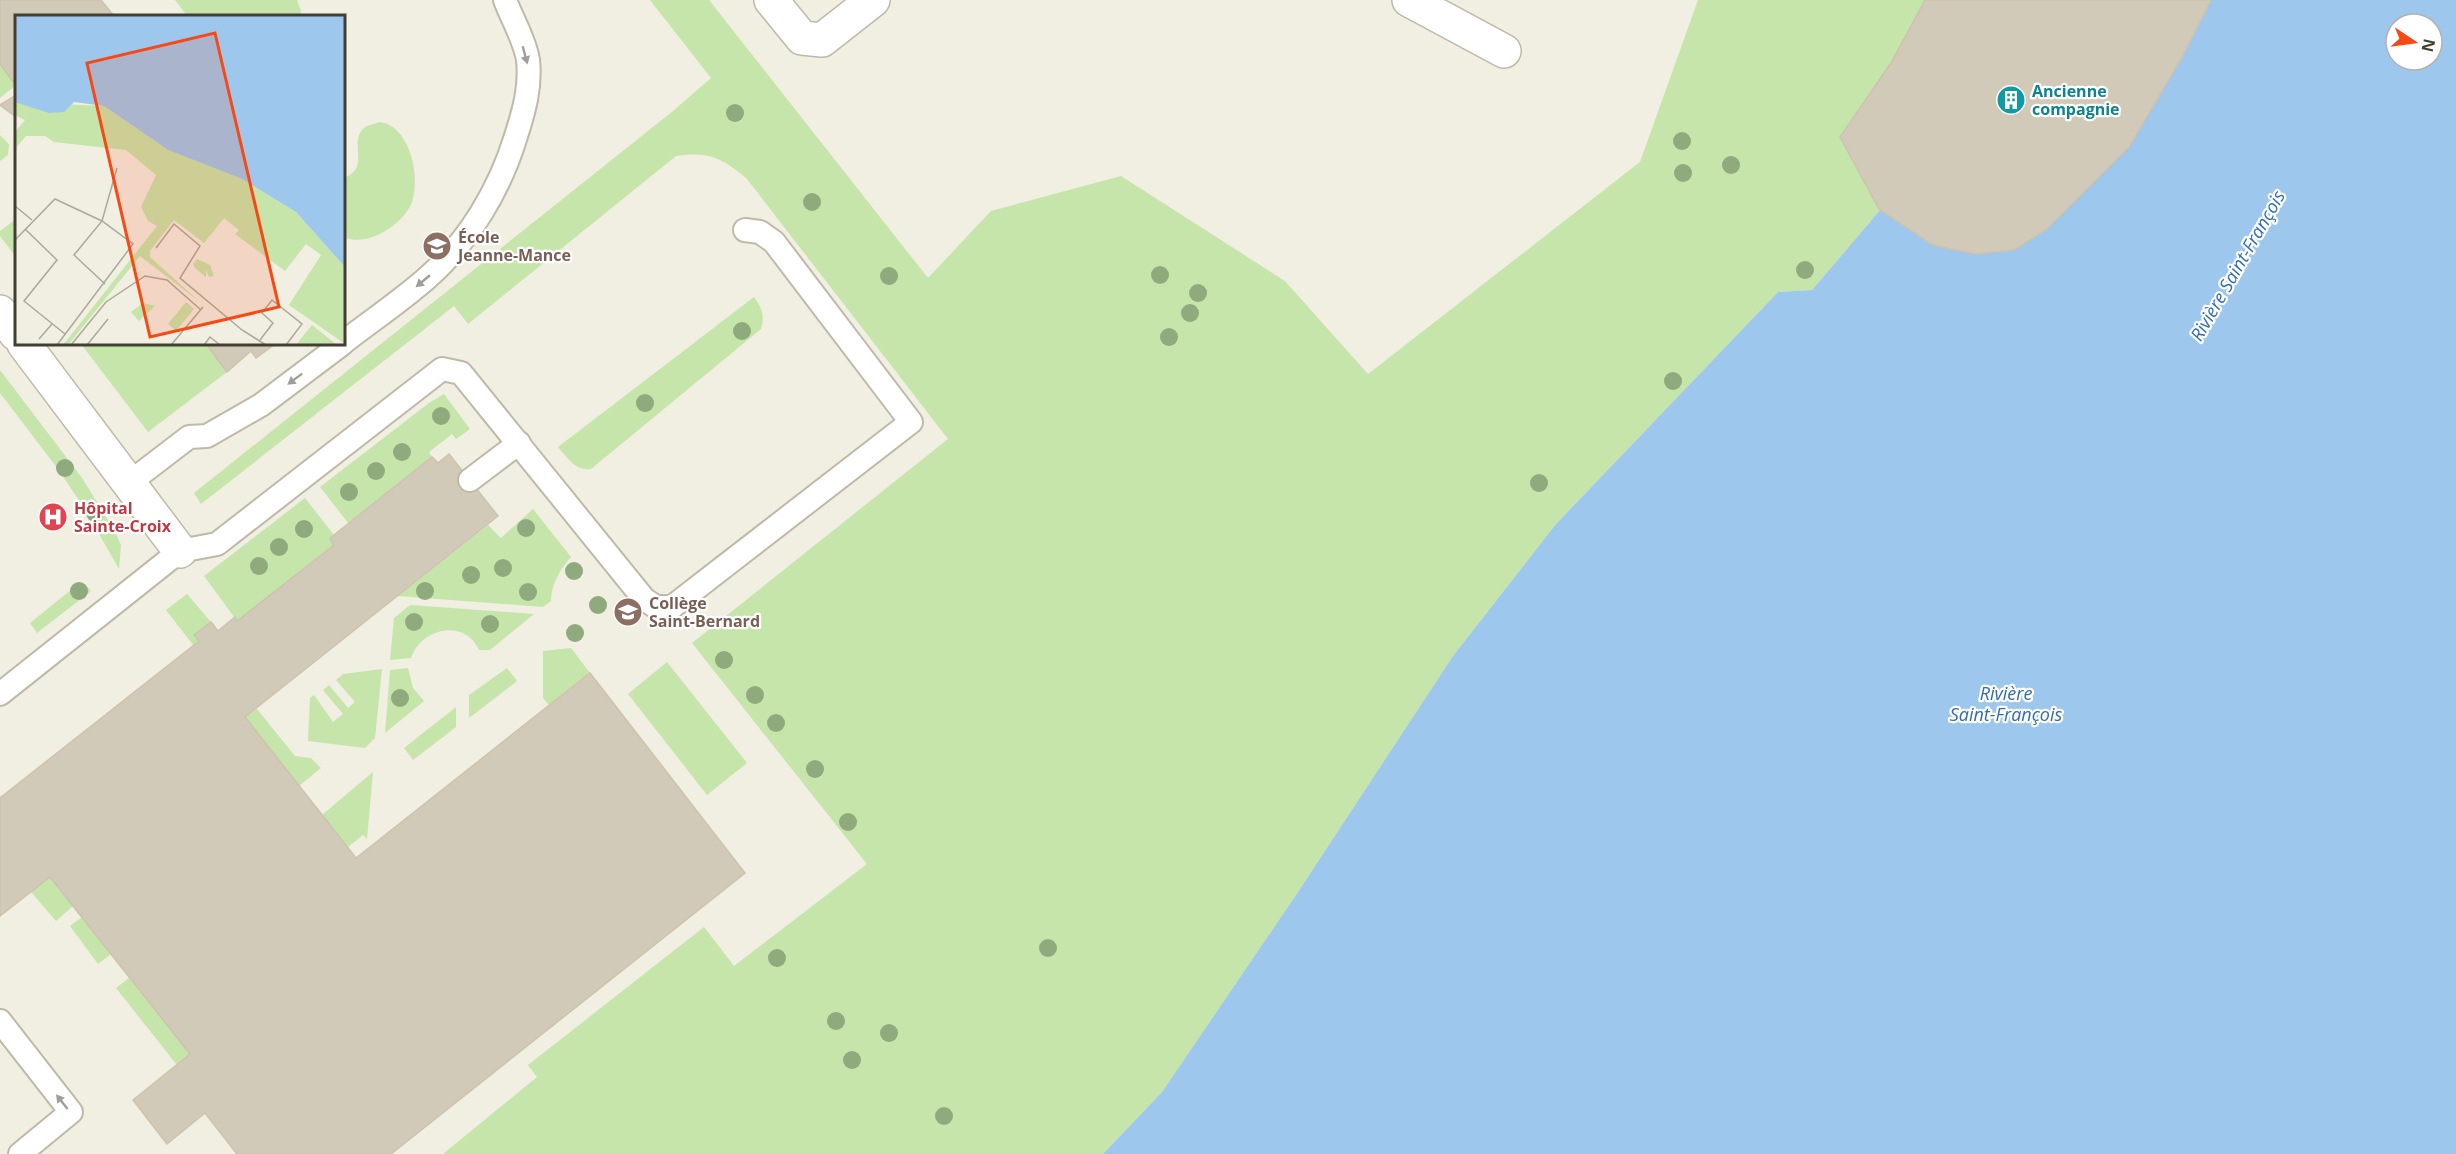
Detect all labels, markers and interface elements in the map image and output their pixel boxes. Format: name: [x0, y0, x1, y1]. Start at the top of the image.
north arrow: [2384, 12, 2444, 72]
inset map: [15, 15, 345, 345]
text: N: [2416, 37, 2441, 54]
one-way arrow: [521, 46, 530, 64]
place label: Ancienne compagnie: [2032, 80, 2120, 120]
building icon: Ancienne compagnie: [1995, 84, 2027, 116]
water label: Rivière Saint-François: [2184, 186, 2290, 345]
place label: École Jeanne-Mance: [456, 226, 571, 266]
school or university icon: École Jeanne-Mance: [421, 230, 453, 262]
one-way arrow: [416, 274, 431, 287]
one-way arrow: [287, 373, 303, 385]
place label: Hôpital Sainte-Croix: [74, 497, 172, 537]
hospital icon: Hôpital Sainte-Croix: [37, 501, 69, 533]
place label: Collège Saint-Bernard: [649, 592, 760, 632]
school or university icon: Collège Saint-Bernard: [612, 596, 644, 628]
water label: Rivière Saint-François: [1950, 681, 2063, 726]
one-way arrow: [57, 1094, 69, 1109]

